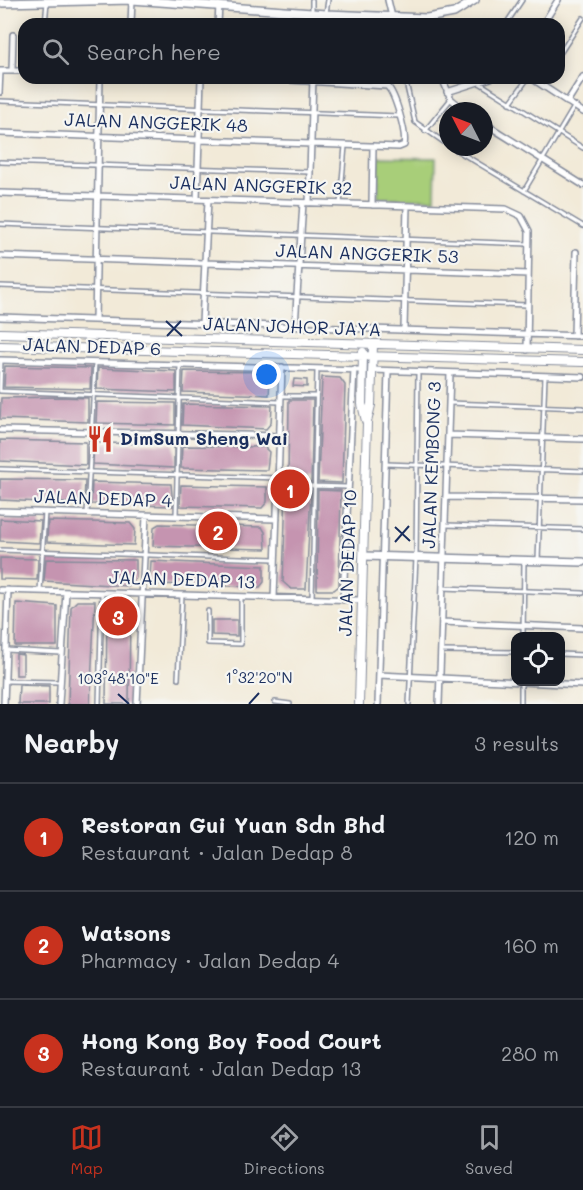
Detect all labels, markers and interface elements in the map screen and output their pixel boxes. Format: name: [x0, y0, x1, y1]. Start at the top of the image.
search box: [18, 18, 565, 84]
icon: search: [39, 35, 72, 68]
text: Search here: [87, 37, 221, 66]
north arrow: [439, 102, 493, 156]
street label: JALAN ANGGERIK 48: [64, 107, 248, 137]
street label: JALAN ANGGERIK 32: [169, 170, 353, 200]
street label: JALAN ANGGERIK 53: [275, 238, 459, 268]
street label: JALAN JOHOR JAYA: [202, 311, 382, 341]
street label: JALAN DEDAP 6: [22, 332, 162, 360]
your location: [252, 360, 281, 389]
street label: JALAN KEMBONG 3: [416, 381, 446, 549]
restaurant icon: DimSum Sheng Wai: [85, 424, 115, 454]
place label: DimSum Sheng Wai: [120, 426, 288, 450]
pin: 1: [270, 466, 310, 512]
street label: JALAN DEDAP 4: [34, 484, 173, 512]
street label: JALAN DEDAP 10: [332, 489, 362, 637]
pin: 2: [198, 508, 238, 554]
street label: JALAN DEDAP 13: [109, 564, 255, 594]
pin: 3: [98, 594, 138, 638]
map controls: [511, 632, 565, 686]
button: locate: [511, 632, 565, 686]
text: 1°32'20"N: [226, 667, 292, 687]
text: 103°48'10"E: [77, 668, 159, 688]
text: Nearby: [24, 726, 119, 760]
text: 3 results: [474, 730, 559, 756]
text: Restoran Gui Yuan Sdn Bhd: [81, 810, 385, 839]
text: 1: [39, 824, 48, 850]
text: 120 m: [504, 824, 559, 850]
text: Restaurant · Jalan Dedap 8: [81, 839, 353, 865]
text: Watsons: [81, 918, 171, 947]
text: 2: [38, 932, 49, 958]
text: 160 m: [503, 932, 559, 958]
text: Pharmacy · Jalan Dedap 4: [81, 947, 339, 973]
text: Hong Kong Boy Food Court: [81, 1026, 381, 1055]
text: 3: [38, 1040, 50, 1066]
text: 280 m: [501, 1040, 559, 1066]
text: Restaurant · Jalan Dedap 13: [81, 1055, 361, 1081]
tab: Map: [70, 1121, 103, 1178]
tab: Directions: [244, 1121, 325, 1178]
tab: Saved: [465, 1121, 513, 1178]

